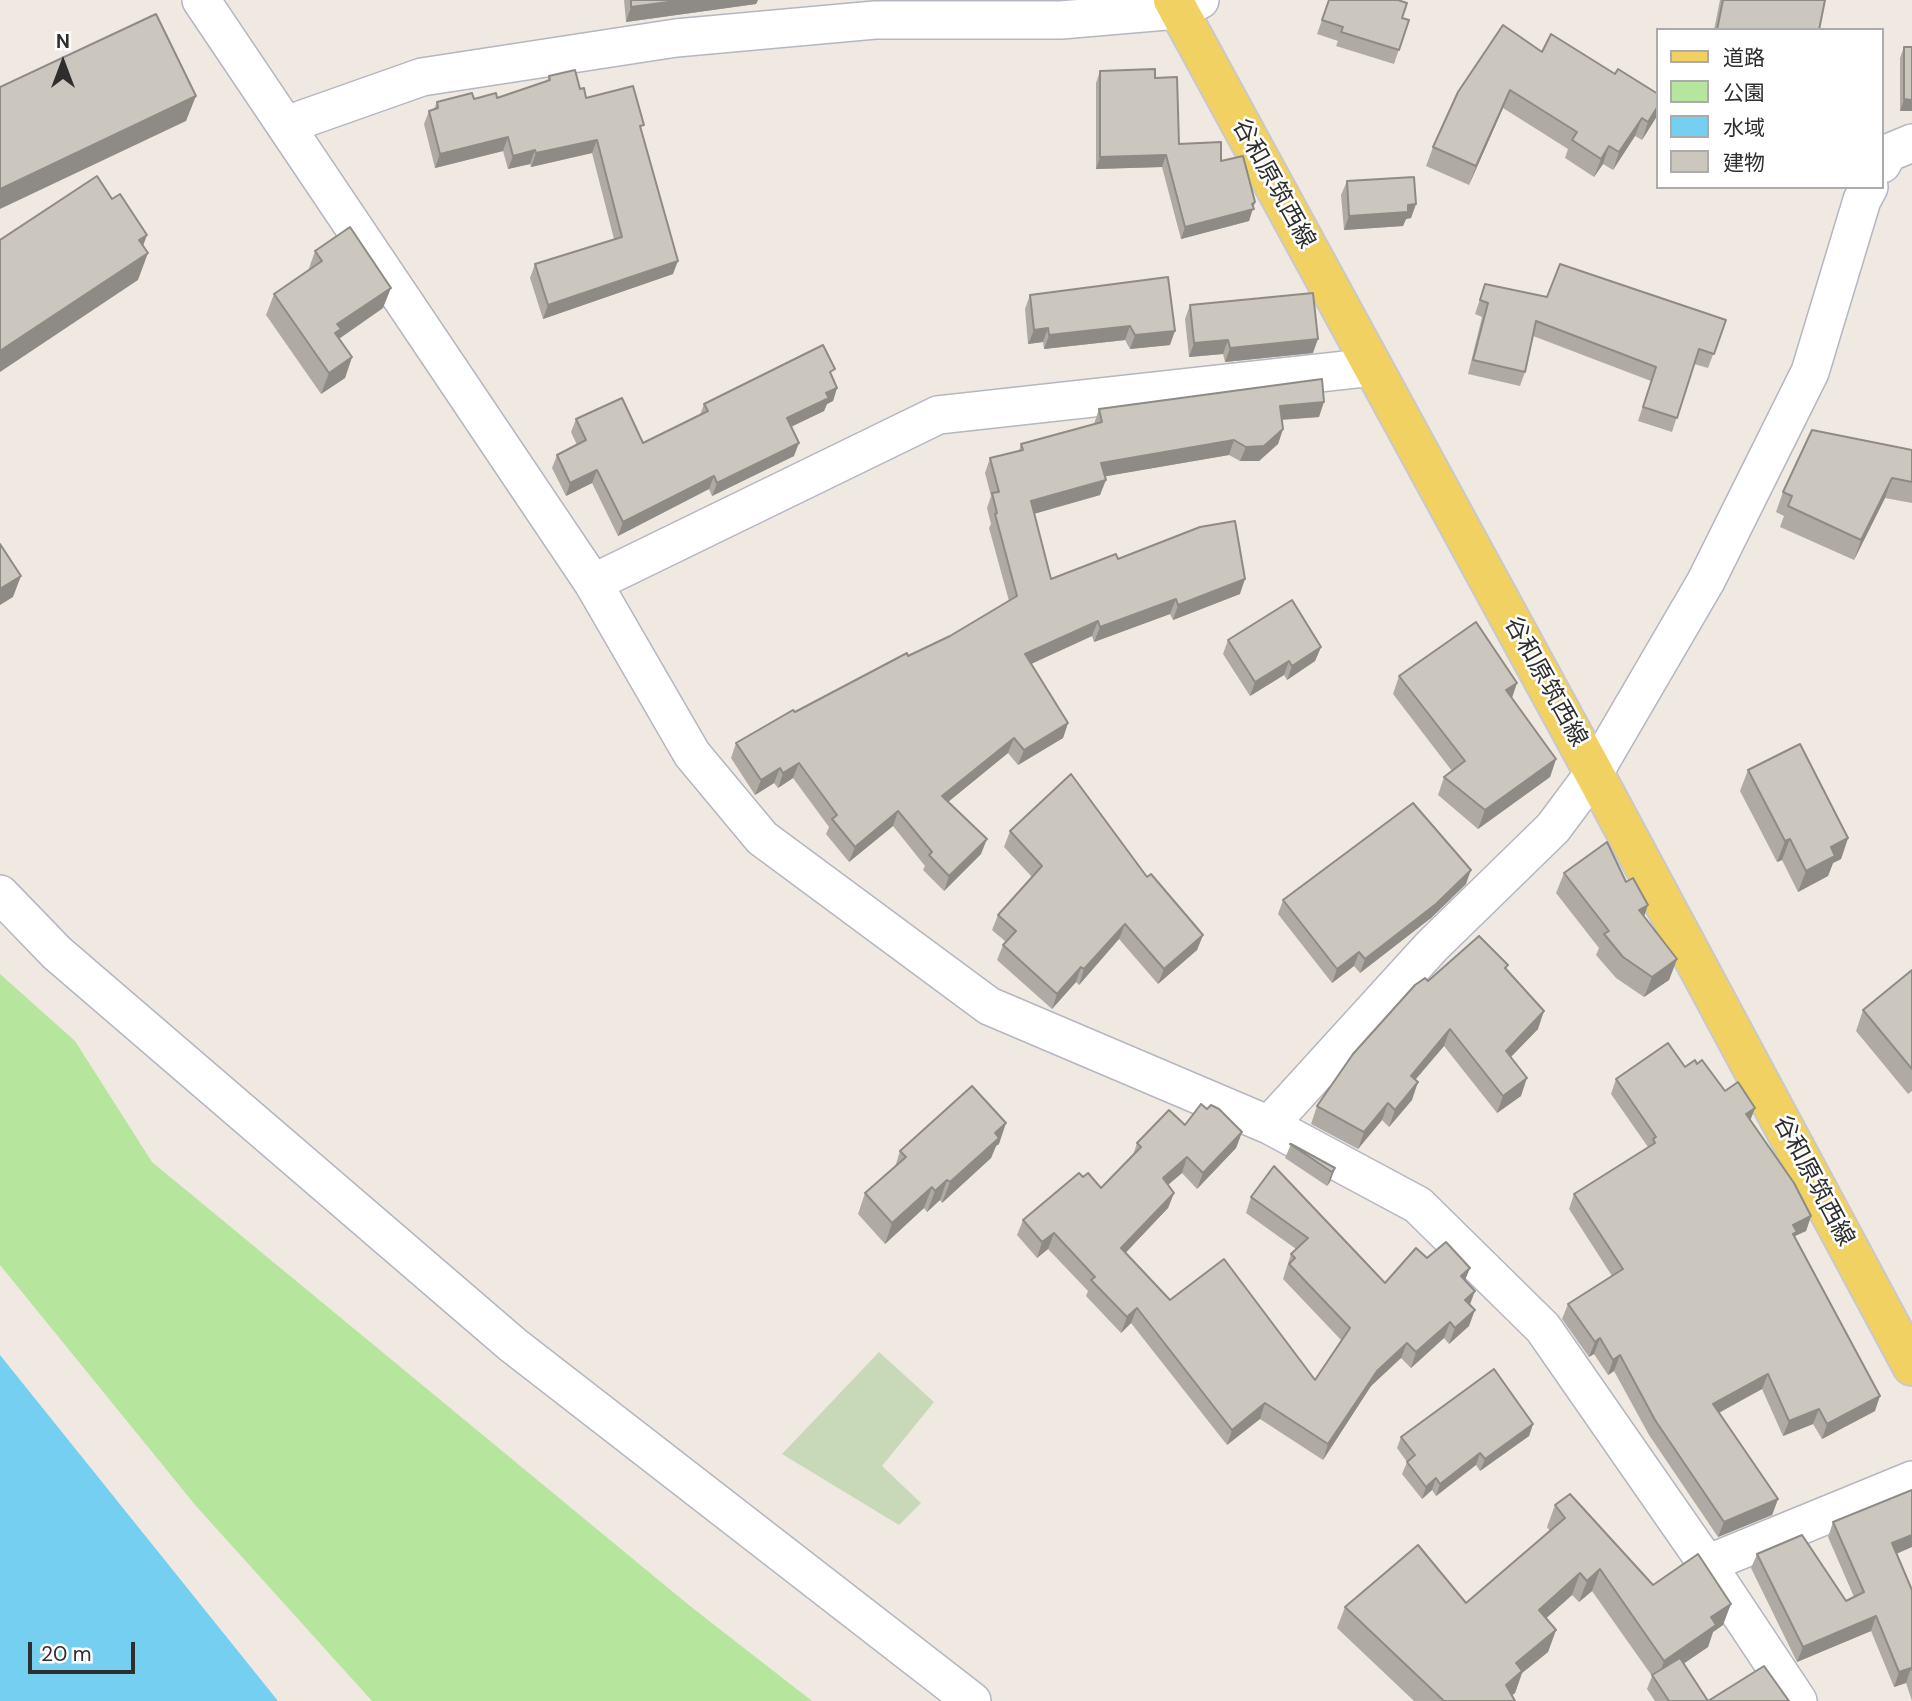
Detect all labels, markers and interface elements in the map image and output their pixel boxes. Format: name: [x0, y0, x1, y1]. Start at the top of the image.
north arrow: [28, 28, 98, 98]
legend: [1657, 28, 1884, 189]
text: N: [56, 29, 70, 54]
text: 道路: [1723, 44, 1765, 72]
text: 公園: [1723, 79, 1765, 107]
street label: 谷和原筑西線: [1225, 114, 1321, 254]
text: 水域: [1723, 114, 1765, 142]
text: 建物: [1723, 149, 1765, 177]
street label: 谷和原筑西線: [1497, 612, 1593, 752]
street label: 谷和原筑西線: [1766, 1111, 1860, 1251]
scale bar: [32, 1628, 138, 1672]
text: 20 m: [41, 1640, 92, 1668]

